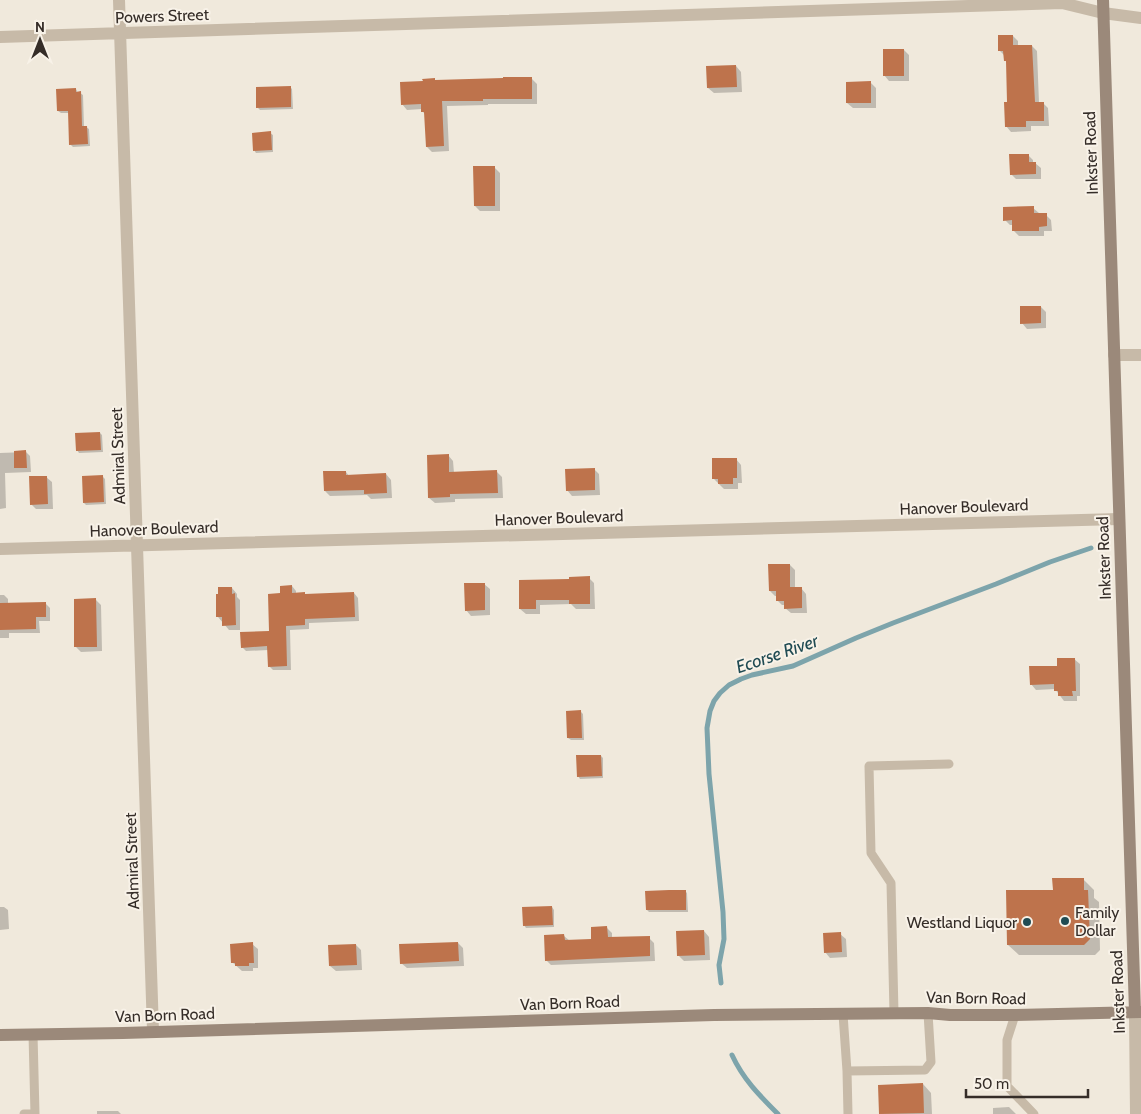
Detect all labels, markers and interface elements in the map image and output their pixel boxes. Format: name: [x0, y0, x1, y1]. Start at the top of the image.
street label: Powers Street: [115, 5, 210, 27]
north arrow: [15, 15, 65, 65]
text: N: [35, 18, 45, 36]
street label: Inkster Road: [1080, 111, 1102, 195]
street label: Admiral Street: [107, 407, 129, 505]
street label: Hanover Boulevard: [899, 495, 1029, 519]
street label: Hanover Boulevard: [494, 506, 624, 530]
street label: Inkster Road: [1093, 516, 1115, 600]
street label: Hanover Boulevard: [89, 517, 219, 541]
water label: Ecorse River: [733, 629, 822, 678]
street label: Admiral Street: [121, 812, 143, 910]
place label: Family Dollar: [1075, 903, 1119, 940]
place label: Westland Liquor: [907, 913, 1018, 932]
marker: Family Dollar: [1059, 915, 1071, 927]
marker: Westland Liquor: [1021, 916, 1033, 928]
street label: Inkster Road: [1107, 950, 1129, 1034]
street label: Van Born Road: [926, 988, 1026, 1008]
street label: Van Born Road: [520, 992, 620, 1014]
street label: Van Born Road: [115, 1004, 215, 1026]
scale bar: [966, 1066, 1088, 1098]
text: 50 m: [974, 1075, 1009, 1093]

